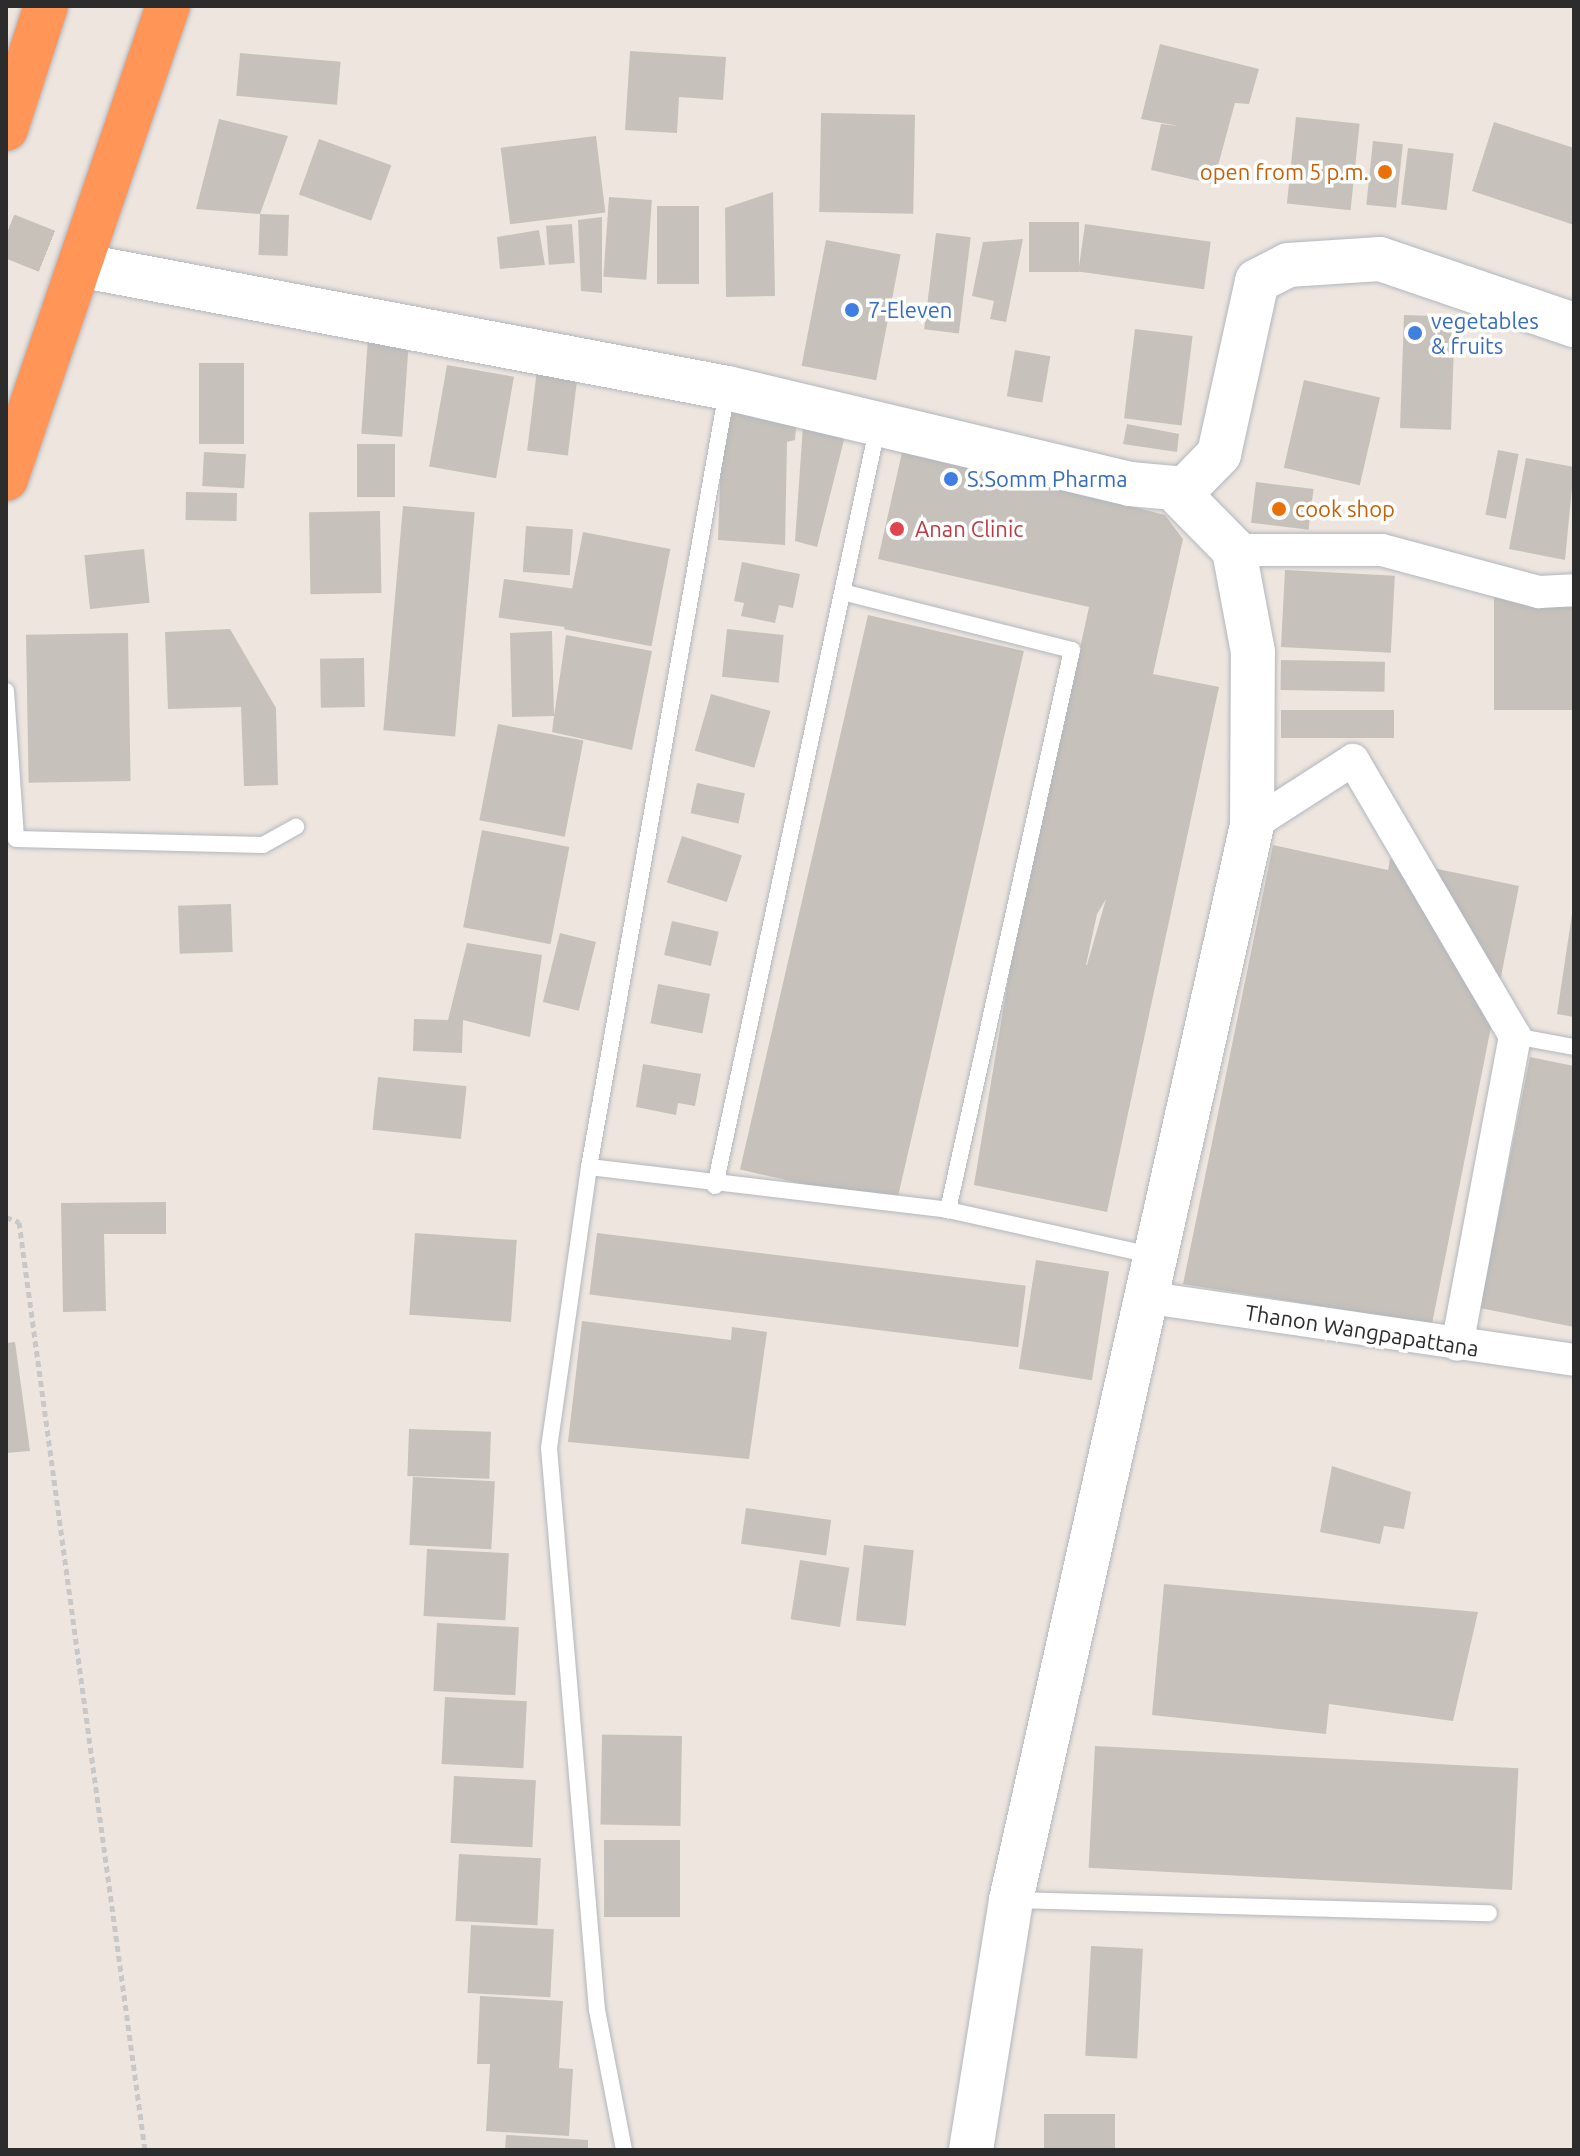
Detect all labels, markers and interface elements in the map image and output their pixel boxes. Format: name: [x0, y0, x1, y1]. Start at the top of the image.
place label: open from 5 p.m.: [1200, 159, 1369, 185]
marker: open from 5 p.m.: [1376, 163, 1394, 181]
place label: 7-Eleven: [868, 297, 952, 323]
marker: 7-Eleven: [843, 301, 861, 319]
place label: vegetables & fruits: [1431, 307, 1539, 358]
marker: vegetables & fruits: [1406, 324, 1424, 342]
place label: S.Somm Pharma: [967, 466, 1128, 492]
marker: S.Somm Pharma: [942, 470, 960, 488]
place label: cook shop: [1295, 496, 1395, 522]
marker: cook shop: [1270, 500, 1288, 518]
place label: Anan Clinic: [915, 516, 1024, 542]
marker: Anan Clinic: [886, 518, 908, 540]
street label: Thanon Wangpapattana: [1243, 1298, 1481, 1362]

